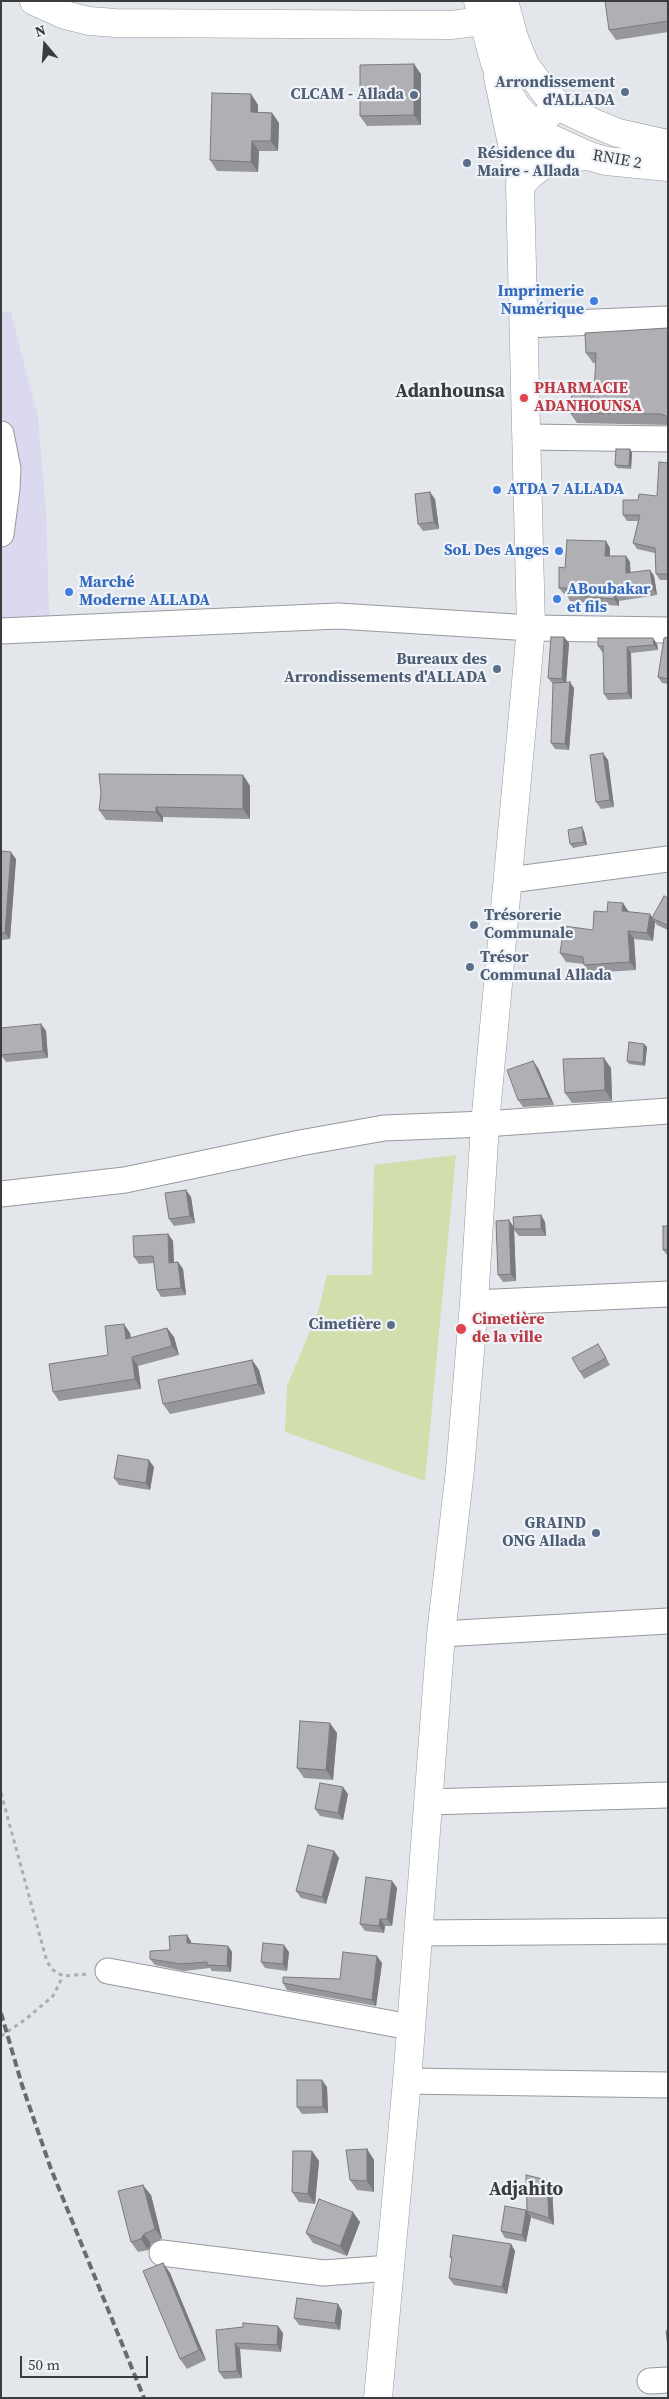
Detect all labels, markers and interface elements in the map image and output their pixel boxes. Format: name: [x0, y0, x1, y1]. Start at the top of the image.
north arrow: [20, 20, 70, 70]
text: N: [32, 20, 48, 42]
place label: Arrondissement d'ALLADA: [495, 73, 615, 111]
place label: CLCAM - Allada: [290, 85, 404, 105]
marker: Arrondissement d'ALLADA: [619, 86, 631, 98]
marker: CLCAM - Allada: [408, 89, 420, 101]
place label: Résidence du Maire - Allada: [477, 144, 580, 182]
street label: RNIE 2: [591, 146, 643, 174]
marker: Résidence du Maire - Allada: [461, 157, 473, 169]
place label: Imprimerie Numérique: [498, 282, 584, 320]
marker: Imprimerie Numérique: [588, 295, 600, 307]
place label: PHARMACIE ADANHOUNSA: [534, 379, 642, 417]
district label: Adanhounsa: [395, 381, 505, 403]
marker: PHARMACIE ADANHOUNSA: [518, 392, 530, 404]
place label: ATDA 7 ALLADA: [507, 480, 624, 500]
marker: ATDA 7 ALLADA: [491, 484, 503, 496]
place label: SoL Des Anges: [444, 541, 549, 561]
marker: SoL Des Anges: [553, 545, 565, 557]
place label: Marché Moderne ALLADA: [79, 573, 210, 611]
place label: ABoubakar et fils: [567, 580, 651, 618]
marker: Marché Moderne ALLADA: [63, 586, 75, 598]
marker: ABoubakar et fils: [551, 593, 563, 605]
place label: Bureaux des Arrondissements d'ALLADA: [284, 650, 487, 688]
marker: Bureaux des Arrondissements d'ALLADA: [491, 663, 503, 675]
place label: Trésorerie Communale: [484, 906, 573, 944]
marker: Trésorerie Communale: [468, 919, 480, 931]
place label: Trésor Communal Allada: [480, 948, 612, 986]
marker: Trésor Communal Allada: [464, 961, 476, 973]
place label: Cimetière de la ville: [472, 1310, 544, 1348]
place label: Cimetière: [309, 1315, 381, 1335]
marker: Cimetière: [385, 1319, 397, 1331]
marker: Cimetière de la ville: [454, 1322, 468, 1336]
place label: GRAIND ONG Allada: [502, 1514, 586, 1552]
marker: GRAIND ONG Allada: [590, 1527, 602, 1539]
district label: Adjahito: [489, 2179, 563, 2201]
scale bar: [22, 2346, 150, 2378]
text: 50 m: [28, 2354, 60, 2375]

